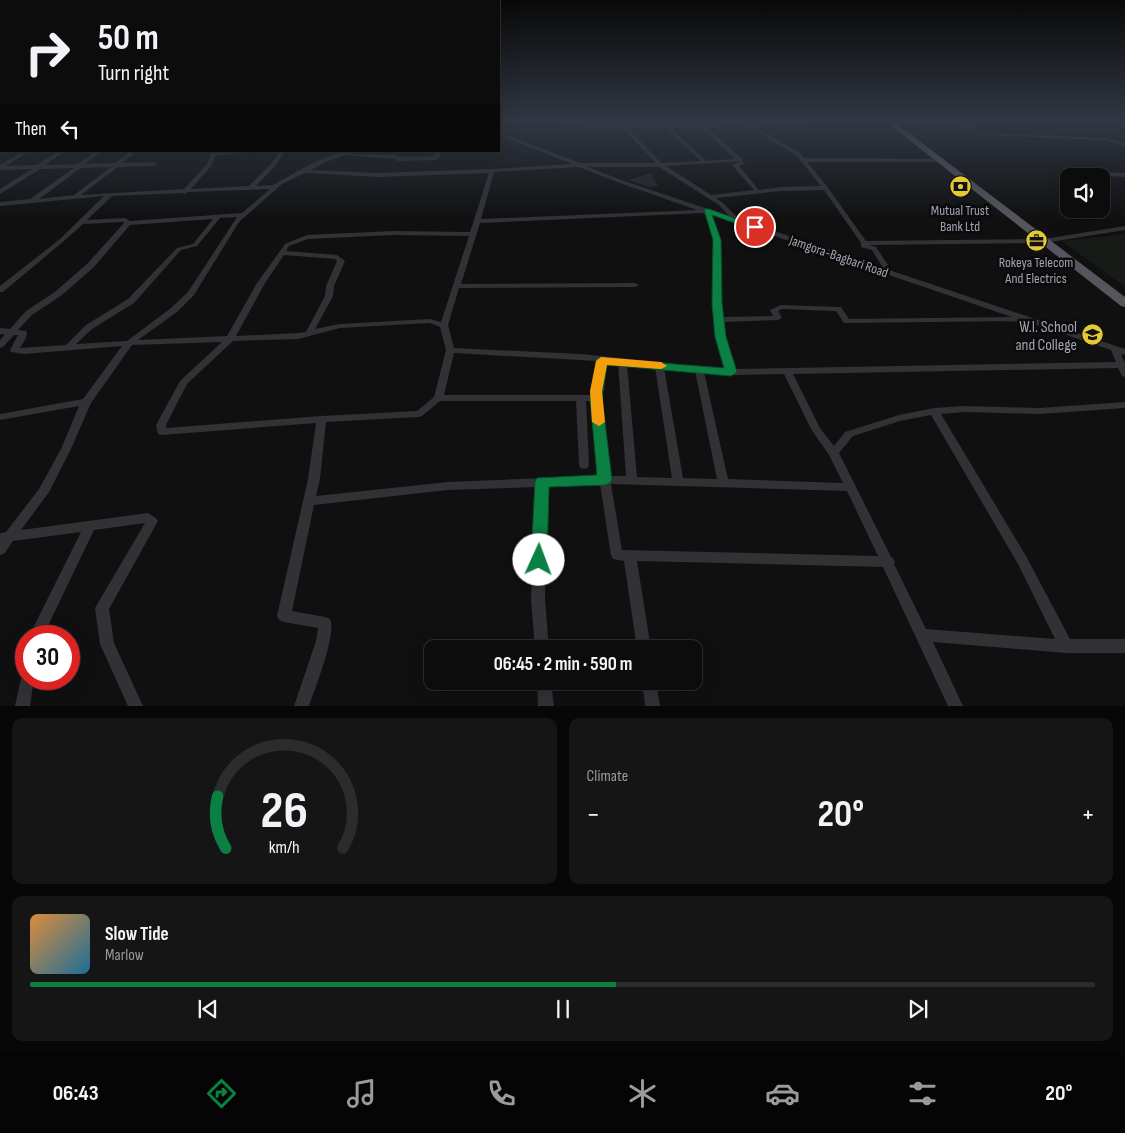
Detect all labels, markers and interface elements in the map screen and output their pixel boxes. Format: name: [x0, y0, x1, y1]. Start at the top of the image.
text: 50 m: [98, 17, 159, 60]
icon: right: [15, 20, 80, 85]
text: Turn right: [98, 60, 169, 87]
icon: left: [56, 115, 84, 143]
text: Then: [15, 118, 46, 141]
map controls: [1060, 168, 1110, 218]
button: sound: [1060, 168, 1110, 218]
bank icon: Mutual Trust Bank Ltd: [948, 175, 972, 199]
place label: Mutual Trust Bank Ltd: [931, 202, 989, 235]
pin: [734, 206, 776, 248]
icon: arrive: [741, 213, 769, 241]
office icon: Rokeya Telecom And Electrics: [1024, 228, 1048, 252]
street label: Jamgora-Bagbari Road: [786, 231, 891, 281]
place label: Rokeya Telecom And Electrics: [999, 254, 1073, 287]
place label: W.I. School and College: [1015, 318, 1077, 355]
school or university icon: W.I. School and College: [1081, 323, 1105, 347]
position arrow: [512, 533, 564, 585]
speed limit sign: 30: [15, 625, 80, 690]
text: 06:45 · 2 min · 590 m: [494, 653, 632, 676]
text: Climate: [587, 767, 628, 786]
text: 26: [261, 780, 308, 843]
text: 20°: [817, 792, 864, 837]
text: −: [587, 798, 600, 831]
text: +: [1081, 798, 1095, 831]
text: km/h: [269, 837, 300, 858]
text: Slow Tide: [105, 923, 169, 946]
text: Marlow: [105, 946, 144, 965]
icon: previous: [194, 995, 222, 1023]
icon: pause: [549, 995, 577, 1023]
icon: next: [904, 995, 932, 1023]
icon: directions: [204, 1076, 239, 1111]
icon: music: [344, 1076, 379, 1111]
icon: phone: [484, 1076, 519, 1111]
icon: climate: [625, 1076, 660, 1111]
icon: car: [765, 1076, 800, 1111]
icon: filters: [905, 1076, 940, 1111]
text: 06:43: [53, 1080, 99, 1107]
text: 20°: [1045, 1080, 1072, 1107]

